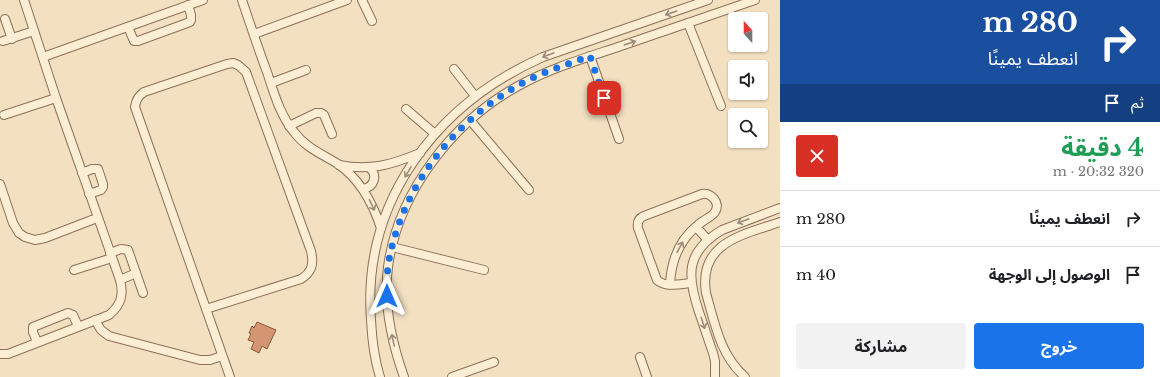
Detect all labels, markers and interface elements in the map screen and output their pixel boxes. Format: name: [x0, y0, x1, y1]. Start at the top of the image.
text: 280 m: [982, 5, 1078, 40]
one-way arrow: [665, 9, 677, 17]
north arrow: [728, 12, 768, 52]
map controls: [728, 12, 768, 148]
icon: right: [1092, 16, 1144, 68]
one-way arrow: [624, 38, 636, 46]
text: انعطف يمينًا: [988, 48, 1078, 70]
one-way arrow: [542, 52, 555, 59]
button: sound: [728, 60, 768, 100]
pin: [587, 81, 621, 115]
icon: arrive: [593, 87, 615, 109]
icon: arrive: [1101, 92, 1123, 114]
text: ثم: [1131, 93, 1144, 112]
button: search: [728, 108, 768, 148]
text: 4 دقيقة: [1061, 133, 1144, 162]
button: close: [796, 135, 838, 177]
text: 320 m · 20:32: [1053, 163, 1144, 180]
one-way arrow: [403, 166, 411, 178]
one-way arrow: [369, 199, 376, 211]
icon: right: [1122, 208, 1144, 230]
text: 280 m: [796, 209, 845, 228]
text: انعطف يمينًا: [1029, 209, 1110, 228]
one-way arrow: [738, 218, 750, 226]
one-way arrow: [676, 241, 684, 253]
icon: arrive: [1122, 264, 1144, 286]
text: 40 m: [796, 265, 836, 284]
text: الوصول إلى الوجهة: [989, 265, 1110, 284]
position arrow: [366, 275, 408, 317]
one-way arrow: [700, 316, 707, 329]
button: مشاركة: [796, 323, 966, 369]
button: خروج: [974, 323, 1144, 369]
one-way arrow: [389, 333, 397, 346]

